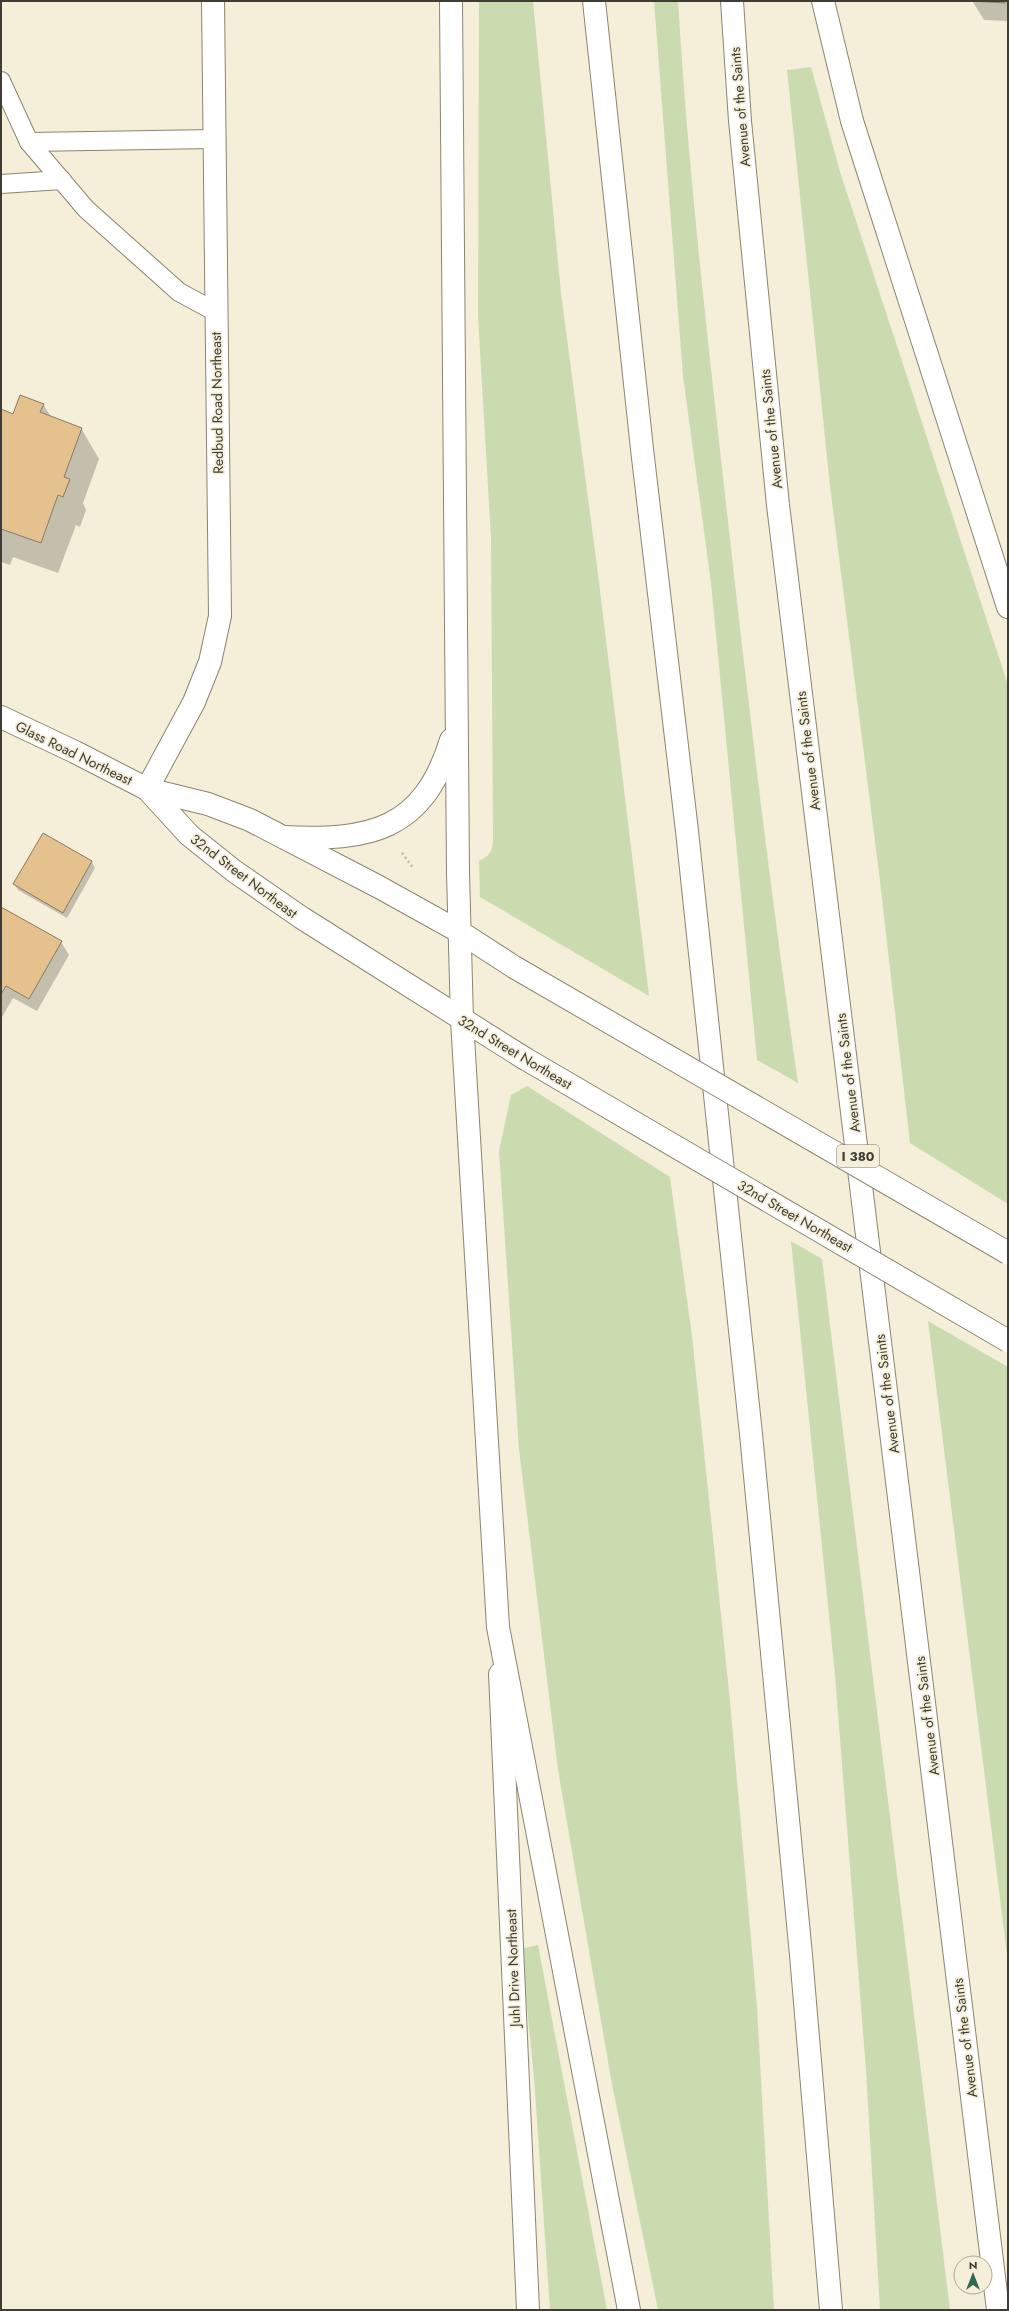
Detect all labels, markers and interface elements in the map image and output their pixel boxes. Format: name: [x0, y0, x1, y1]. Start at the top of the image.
street label: Avenue of the Saints: [725, 46, 755, 168]
street label: Redbud Road Northeast: [206, 331, 228, 474]
street label: Avenue of the Saints: [755, 368, 787, 490]
street label: Avenue of the Saints: [791, 690, 825, 812]
street label: Glass Road Northeast: [12, 716, 136, 790]
street label: 32nd Street Northeast: [186, 829, 302, 923]
street label: 32nd Street Northeast: [454, 1010, 576, 1094]
street label: Avenue of the Saints: [831, 1012, 865, 1134]
road number: I 380: [837, 1145, 879, 1167]
street label: 32nd Street Northeast: [734, 1175, 857, 1257]
street label: Avenue of the Saints: [870, 1333, 904, 1455]
street label: Avenue of the Saints: [910, 1655, 944, 1777]
street label: Juhl Drive Northeast: [501, 1908, 525, 2029]
street label: Avenue of the Saints: [948, 1977, 982, 2099]
north arrow: [953, 2255, 993, 2295]
text: N: [969, 2257, 977, 2273]

